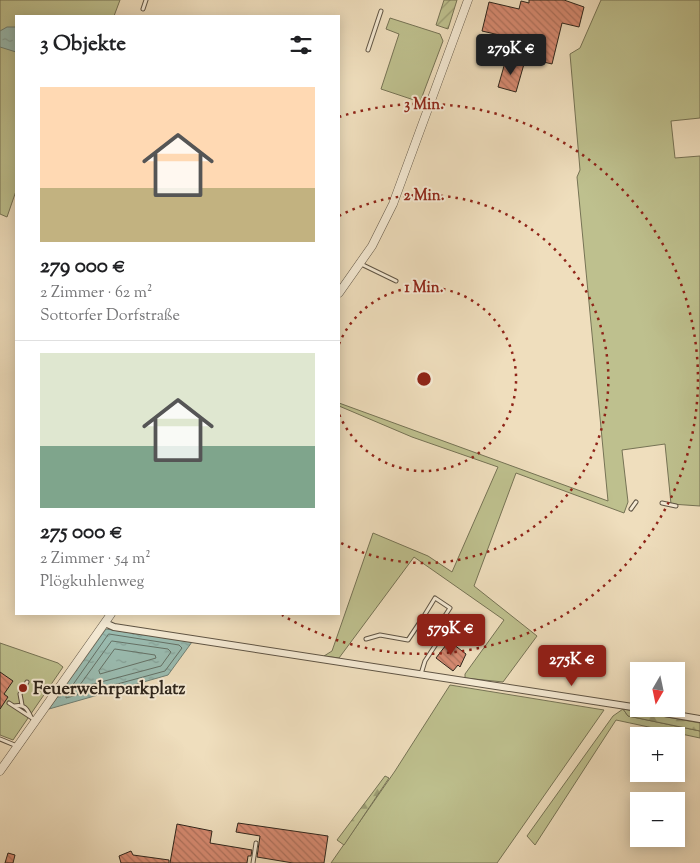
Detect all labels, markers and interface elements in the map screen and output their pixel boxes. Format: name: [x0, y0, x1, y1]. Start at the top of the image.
text: 3 Objekte: [40, 30, 126, 60]
icon: filters: [287, 31, 315, 59]
pin: 279K €: [470, 34, 552, 76]
text: 279K €: [487, 38, 535, 61]
text: 3 Min.: [404, 95, 444, 116]
icon: home: [133, 120, 223, 210]
text: 2 Min.: [404, 186, 445, 207]
text: 279 000 €: [40, 252, 125, 282]
text: 1 Min.: [405, 278, 444, 299]
text: 2 Zimmer · 62 m²: [40, 282, 152, 305]
text: Sottorfer Dorfstraße: [40, 305, 180, 328]
centre of rings: [415, 370, 433, 388]
icon: home: [133, 385, 223, 475]
text: 275 000 €: [40, 518, 123, 548]
text: 2 Zimmer · 54 m²: [40, 548, 151, 571]
text: Plögkuhlenweg: [40, 571, 144, 594]
pin: 579K €: [410, 614, 492, 656]
text: 579K €: [428, 618, 474, 641]
pin: 275K €: [531, 644, 613, 687]
text: 275K €: [549, 649, 595, 672]
north arrow: [630, 662, 685, 718]
map controls: [630, 662, 685, 847]
place label: Feuerwehrparkplatz: [33, 677, 185, 703]
marker: Feuerwehrparkplatz: [17, 682, 29, 694]
button: +: [630, 727, 685, 782]
button: −: [630, 792, 685, 847]

